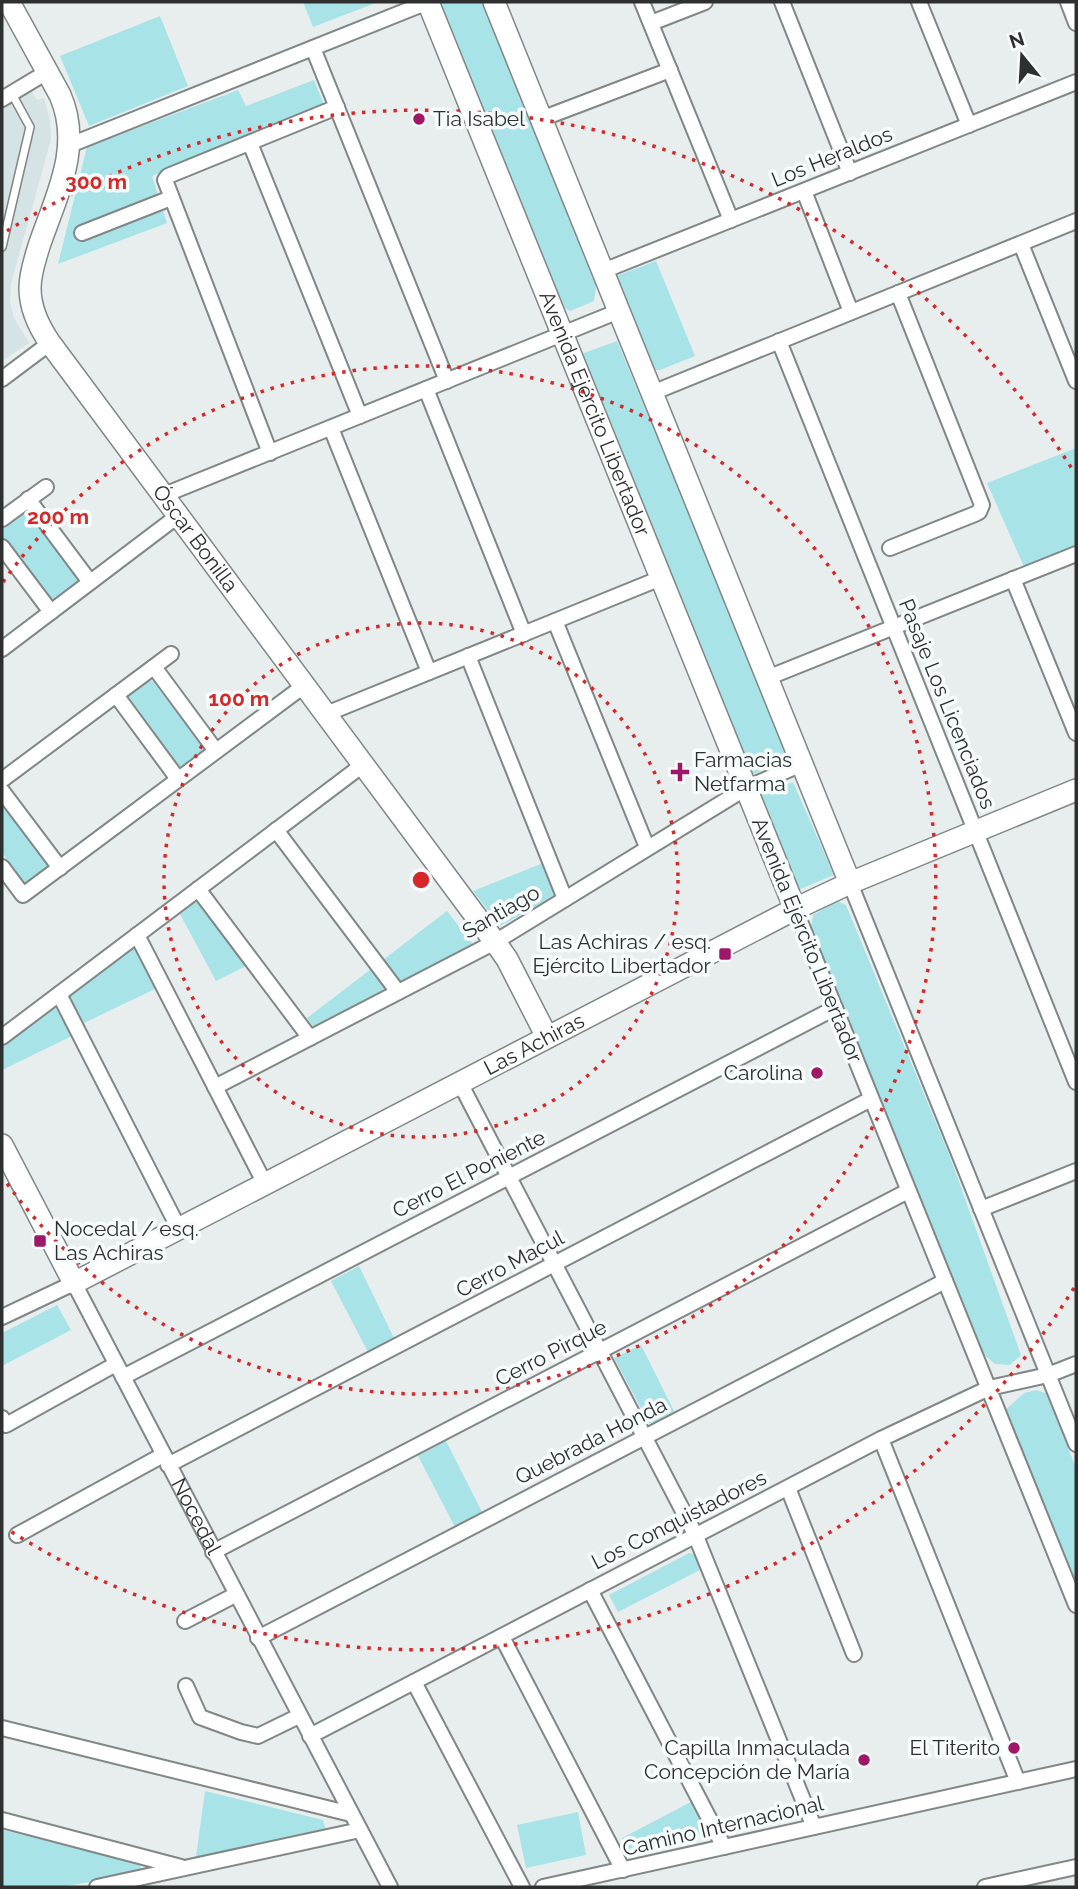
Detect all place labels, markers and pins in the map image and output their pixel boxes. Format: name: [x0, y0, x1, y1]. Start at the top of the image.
place label: Tia Isabel: [433, 106, 525, 131]
marker: Tia Isabel: [411, 111, 427, 127]
place label: Farmacias Netfarma: [694, 747, 792, 796]
marker: Farmacias Netfarma: [672, 764, 688, 780]
centre of rings: [409, 868, 433, 892]
place label: Las Achiras / esq. Ejército Libertador: [532, 929, 712, 978]
marker: Las Achiras / esq. Ejército Libertador: [717, 946, 733, 962]
place label: Carolina: [724, 1060, 803, 1085]
marker: Carolina: [809, 1065, 825, 1081]
place label: Nocedal / esq. Las Achiras: [54, 1216, 199, 1265]
marker: Nocedal / esq. Las Achiras: [32, 1233, 48, 1249]
place label: Capilla Inmaculada Concepción de María: [644, 1735, 850, 1784]
place label: El Titerito: [910, 1735, 1000, 1760]
marker: El Titerito: [1006, 1740, 1022, 1756]
marker: Capilla Inmaculada Concepción de María: [856, 1752, 872, 1768]

